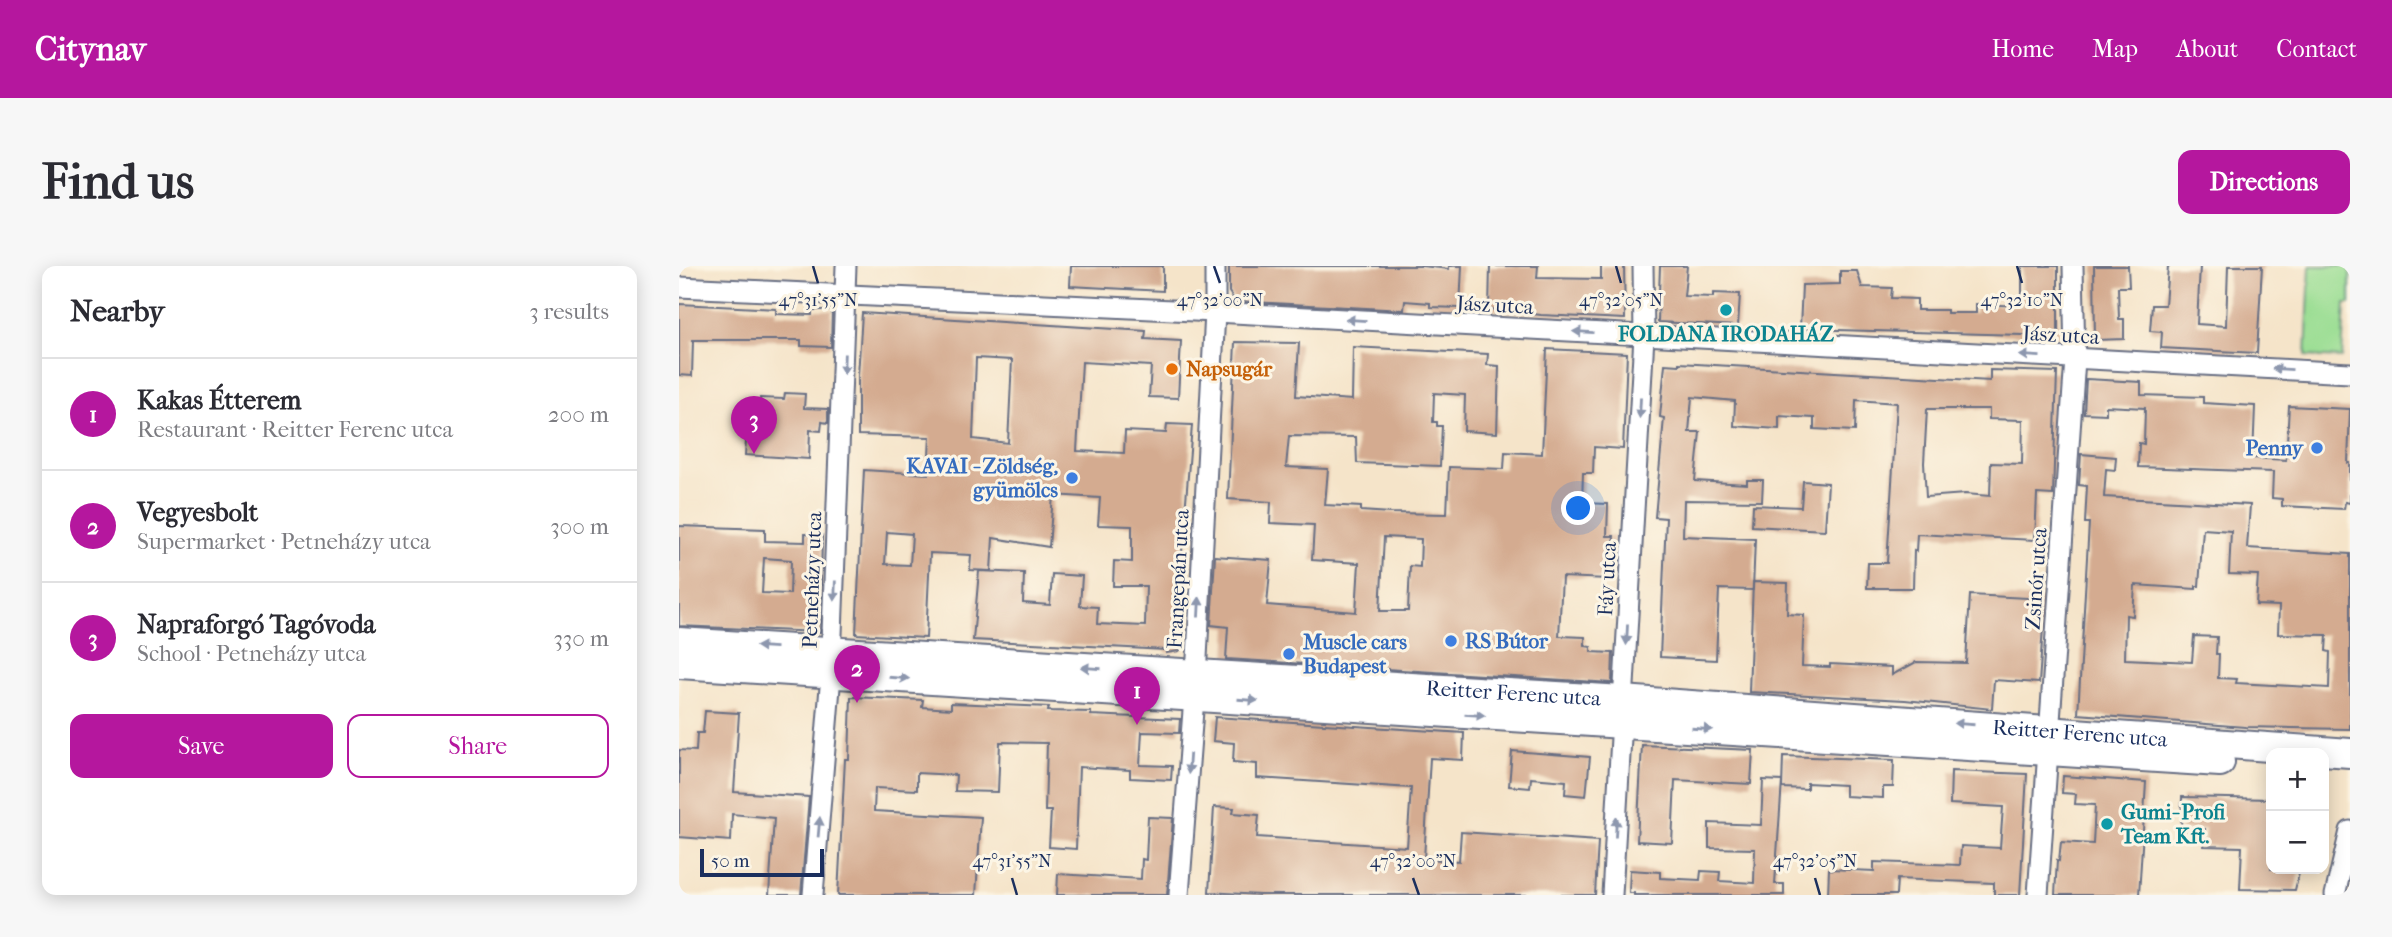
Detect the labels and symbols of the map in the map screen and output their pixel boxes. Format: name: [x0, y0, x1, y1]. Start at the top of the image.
text: 47°31'55"N: [778, 290, 858, 311]
text: 47°32'00"N: [1177, 290, 1264, 311]
text: 47°32'05"N: [1579, 290, 1663, 311]
text: 47°32'10"N: [1981, 290, 2064, 311]
street label: Jász utca: [1454, 291, 1534, 319]
marker: FOLDANA IRODAHÁZ: [1718, 302, 1734, 318]
one-way arrow: [1344, 314, 1366, 325]
place label: FOLDANA IRODAHÁZ: [1617, 321, 1835, 346]
street label: Jász utca: [2020, 321, 2100, 349]
one-way arrow: [1572, 327, 1594, 338]
one-way arrow: [2019, 351, 2041, 362]
one-way arrow: [838, 353, 849, 375]
place label: Napsugár: [1186, 357, 1273, 381]
marker: Napsugár: [1164, 361, 1180, 377]
one-way arrow: [2271, 363, 2293, 374]
pin: 3: [731, 396, 777, 454]
one-way arrow: [1634, 397, 1645, 419]
place label: Penny: [2246, 436, 2305, 460]
marker: Penny: [2309, 440, 2325, 456]
place label: KAVAI - Zöldség, gyümölcs: [906, 454, 1058, 502]
marker: KAVAI - Zöldség, gyümölcs: [1064, 470, 1080, 486]
your location: [1561, 491, 1595, 525]
street label: Frangepán utca: [1162, 508, 1194, 649]
street label: Petneházy utca: [798, 511, 826, 649]
street label: Zsinór utca: [2020, 527, 2052, 631]
street label: Fáy utca: [1593, 541, 1621, 617]
one-way arrow: [829, 580, 840, 602]
one-way arrow: [1194, 595, 1205, 617]
one-way arrow: [1621, 624, 1632, 646]
place label: RS Bútor: [1465, 629, 1549, 653]
place label: Muscle cars Budapest: [1302, 630, 1407, 678]
marker: RS Bútor: [1443, 633, 1459, 649]
one-way arrow: [755, 642, 777, 653]
pin: 2: [834, 645, 880, 703]
marker: Muscle cars Budapest: [1281, 646, 1297, 662]
one-way arrow: [1080, 662, 1102, 673]
pin: 1: [1114, 667, 1160, 725]
one-way arrow: [888, 673, 910, 684]
street label: Reitter Ferenc utca: [1425, 676, 1602, 711]
one-way arrow: [1238, 695, 1260, 706]
one-way arrow: [1465, 709, 1487, 720]
street label: Reitter Ferenc utca: [1992, 715, 2169, 752]
one-way arrow: [1953, 718, 1975, 729]
one-way arrow: [1692, 724, 1714, 735]
one-way arrow: [1183, 754, 1194, 776]
place label: Gumi- Profi Team Kft.: [2120, 800, 2225, 848]
one-way arrow: [814, 816, 825, 838]
one-way arrow: [1611, 816, 1622, 838]
marker: Gumi- Profi Team Kft.: [2099, 816, 2115, 832]
scale bar: [700, 846, 824, 878]
text: 47°31'55"N: [972, 851, 1052, 872]
text: 47°32'00"N: [1370, 851, 1457, 872]
text: 47°32'05"N: [1773, 851, 1857, 872]

